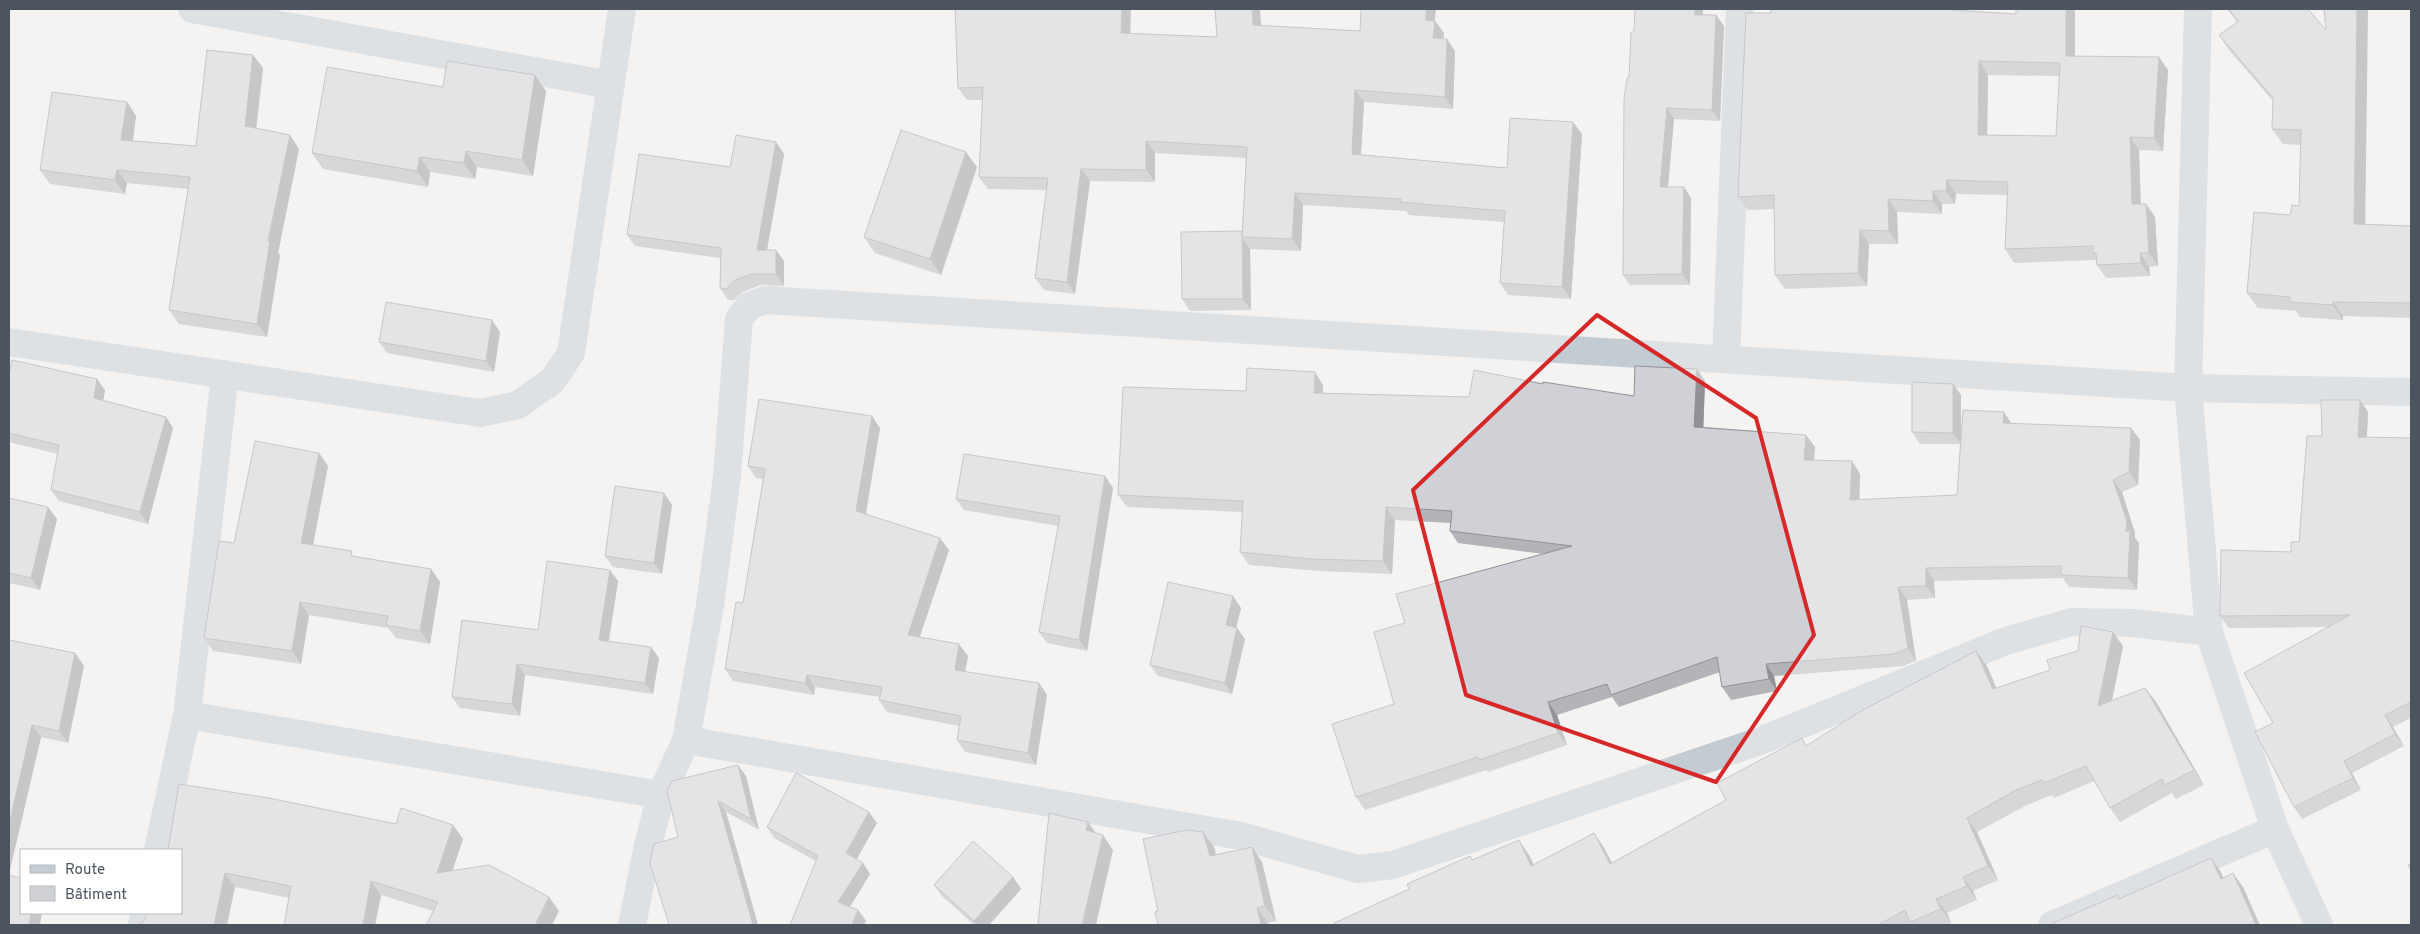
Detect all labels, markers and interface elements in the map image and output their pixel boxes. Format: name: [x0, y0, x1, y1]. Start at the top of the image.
legend: [20, 849, 182, 914]
text: Route: [65, 861, 105, 880]
text: Bâtiment: [65, 886, 127, 905]

